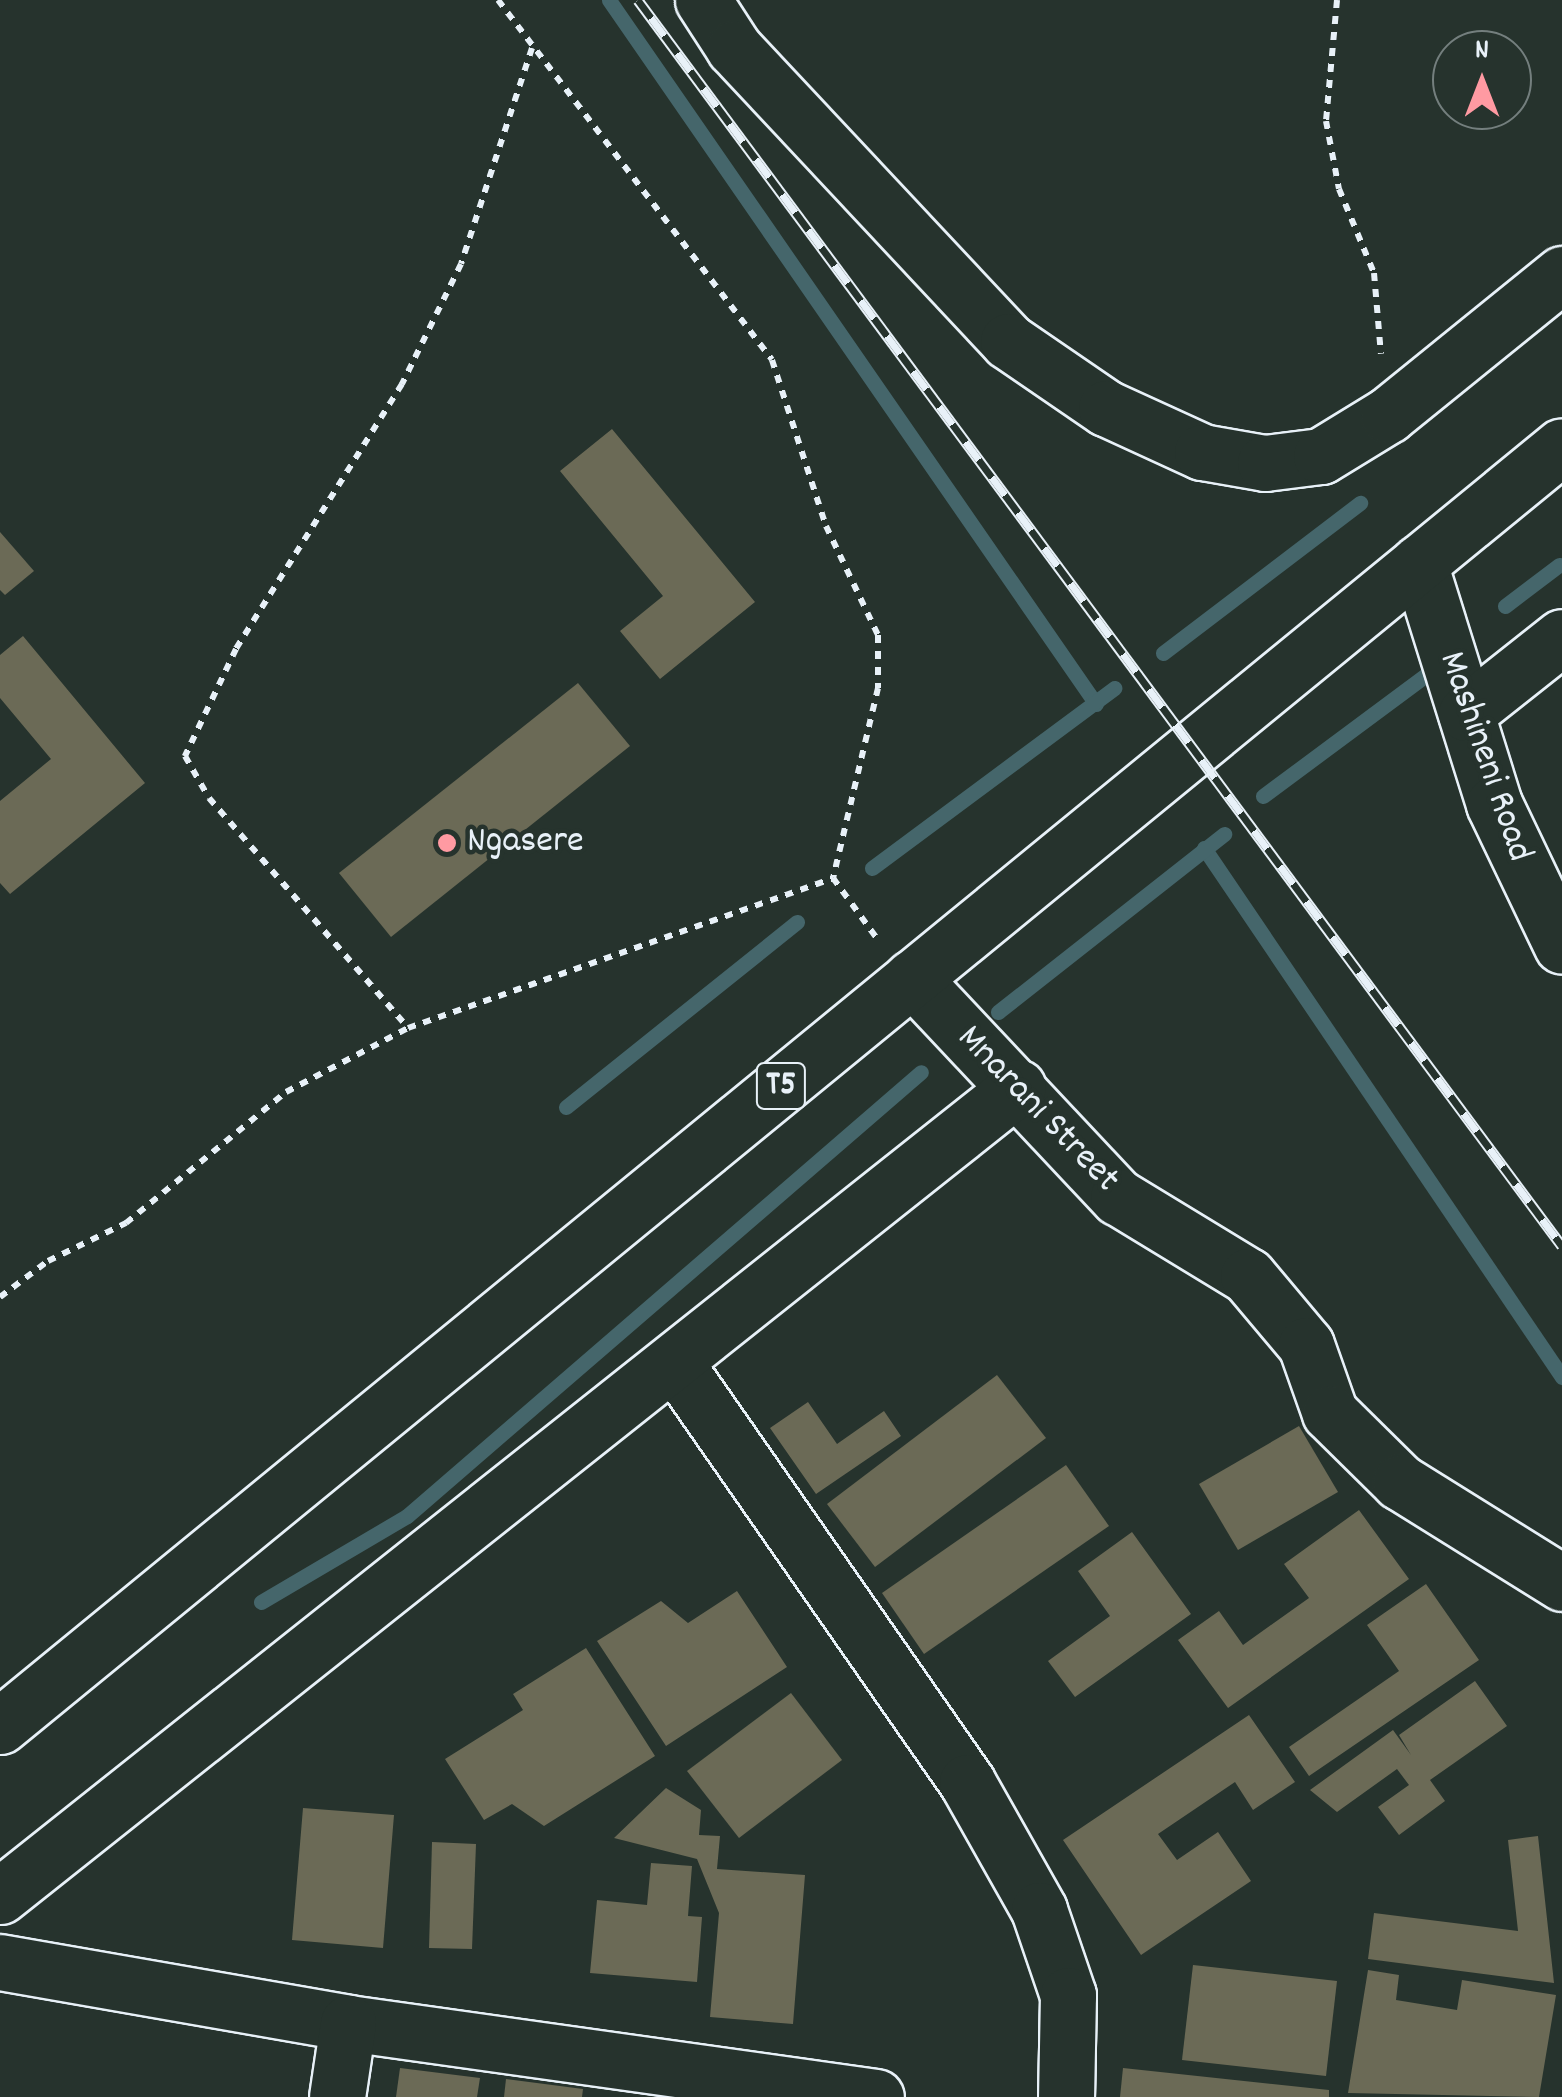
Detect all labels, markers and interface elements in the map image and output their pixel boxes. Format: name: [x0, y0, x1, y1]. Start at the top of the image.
north arrow: [1432, 30, 1532, 130]
text: N: [1475, 32, 1489, 72]
street label: Mashineni Road: [1427, 646, 1541, 868]
place label: Ngasere: [467, 820, 584, 866]
marker: Ngasere: [436, 832, 458, 854]
street label: Mnarani Street: [946, 1017, 1128, 1203]
road number: T5: [754, 1056, 808, 1116]

